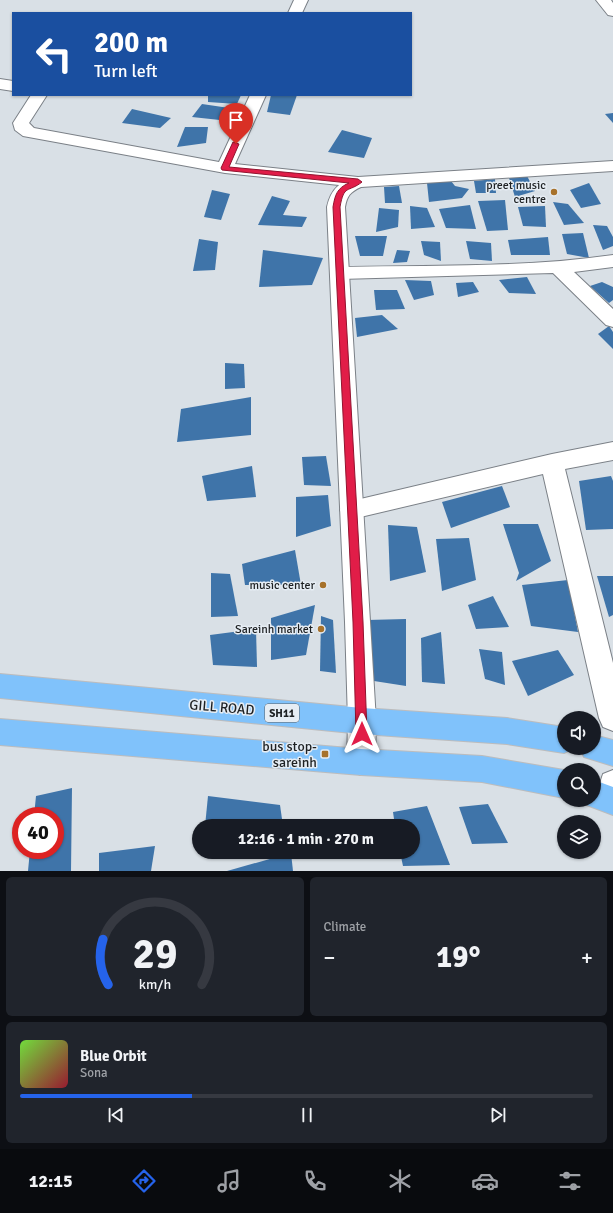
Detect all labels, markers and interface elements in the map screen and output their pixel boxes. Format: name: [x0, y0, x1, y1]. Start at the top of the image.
text: 200 m: [94, 26, 168, 60]
icon: left: [28, 28, 80, 80]
text: Turn left: [94, 60, 157, 82]
pin: [219, 103, 253, 144]
icon: arrive: [225, 109, 247, 131]
place label: preet music centre: [486, 178, 546, 207]
marker: preet music centre: [549, 187, 559, 197]
place label: music center: [249, 578, 316, 593]
marker: music center: [318, 580, 328, 590]
place label: Sareinh market: [235, 622, 313, 637]
marker: Sareinh market: [316, 624, 326, 634]
street label: GILL ROAD: [189, 696, 255, 719]
road number: SH11: [265, 704, 299, 722]
map controls: [557, 711, 601, 859]
button: sound: [557, 711, 601, 755]
position arrow: [341, 713, 383, 755]
place label: bus stop- sareinh: [262, 738, 317, 771]
marker: bus stop- sareinh: [320, 749, 330, 759]
button: search: [557, 763, 601, 807]
speed limit sign: 40: [12, 807, 64, 859]
button: layers: [557, 815, 601, 859]
text: 12:16 · 1 min · 270 m: [238, 830, 374, 848]
text: Climate: [324, 919, 366, 935]
text: 29: [132, 928, 177, 979]
text: 19°: [436, 939, 480, 976]
text: −: [324, 944, 335, 971]
text: +: [581, 944, 593, 971]
text: km/h: [139, 975, 171, 992]
text: Blue Orbit: [80, 1047, 147, 1065]
text: Sona: [80, 1065, 108, 1081]
icon: previous: [105, 1104, 127, 1126]
icon: pause: [296, 1104, 318, 1126]
icon: next: [487, 1104, 509, 1126]
icon: directions: [130, 1167, 158, 1195]
icon: music: [215, 1167, 243, 1195]
icon: phone: [301, 1167, 329, 1195]
icon: climate: [386, 1167, 414, 1195]
icon: car: [471, 1167, 499, 1195]
icon: filters: [556, 1167, 584, 1195]
text: 12:15: [29, 1170, 73, 1192]

